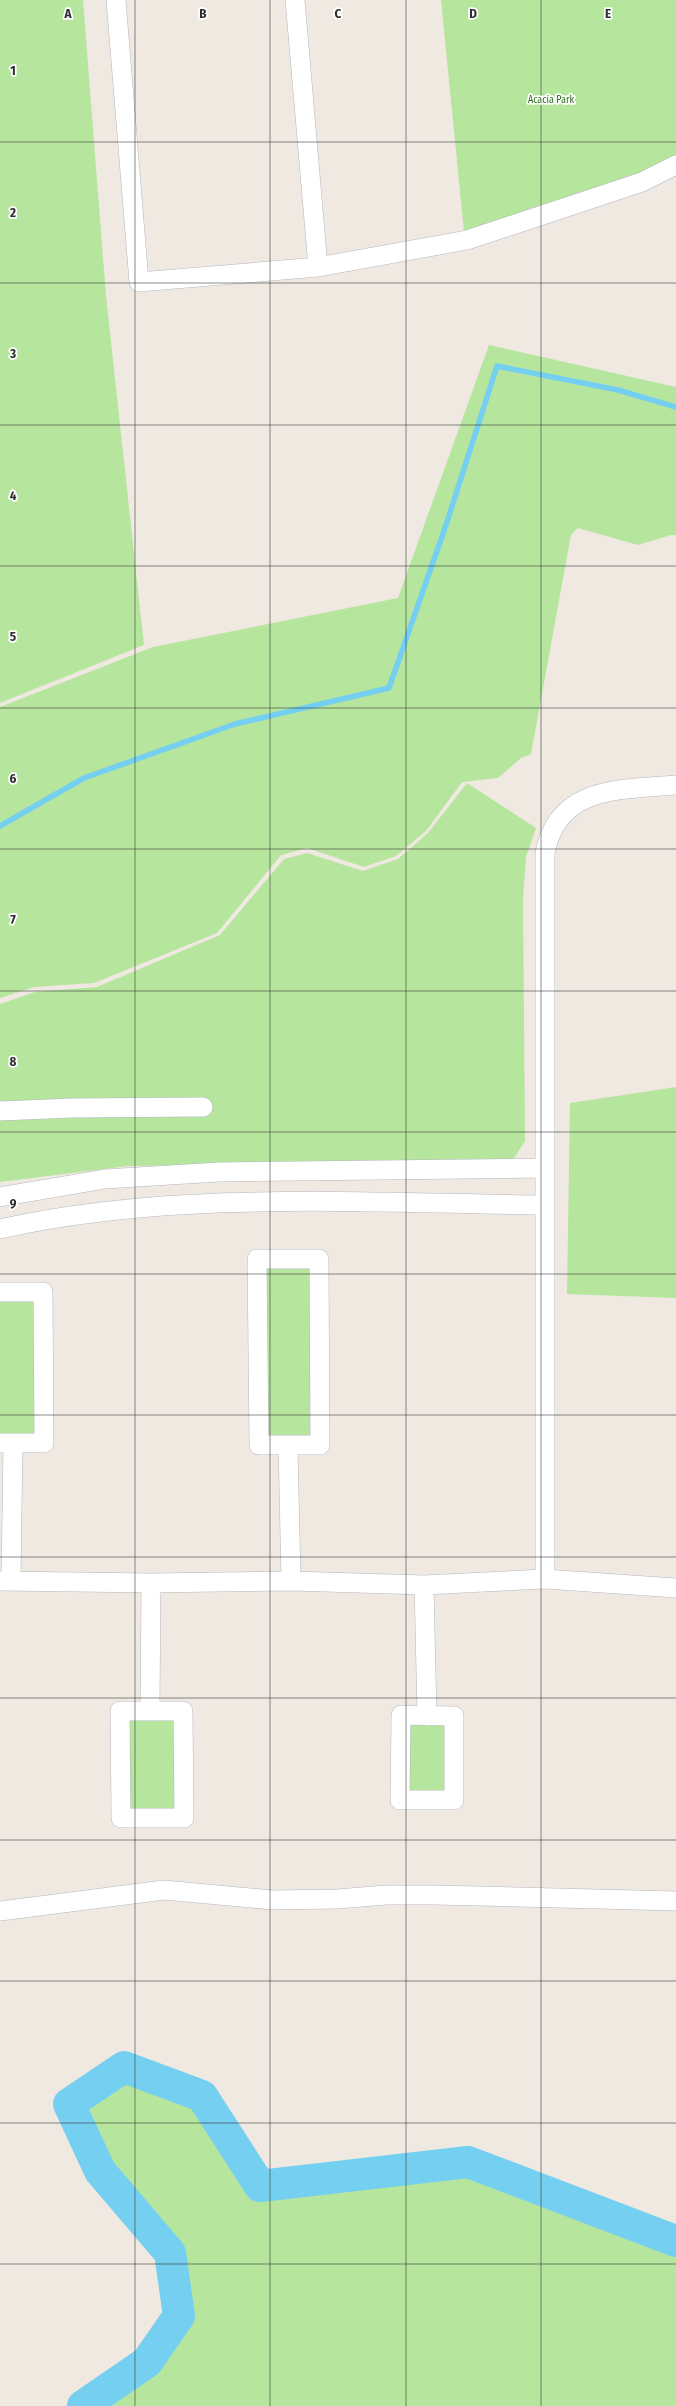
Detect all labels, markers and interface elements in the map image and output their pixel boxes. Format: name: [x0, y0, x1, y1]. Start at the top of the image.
text: A: [63, 6, 72, 21]
text: B: [199, 6, 207, 21]
text: C: [335, 6, 342, 21]
text: D: [469, 6, 477, 21]
text: E: [605, 6, 611, 21]
text: 1: [10, 63, 16, 78]
park label: Acacia Park: [528, 94, 574, 106]
text: 2: [9, 205, 16, 220]
text: 3: [9, 346, 16, 361]
text: 4: [10, 488, 17, 503]
text: 5: [10, 629, 16, 644]
text: 6: [10, 771, 17, 786]
text: 7: [10, 912, 16, 927]
text: 8: [10, 1054, 17, 1069]
text: 9: [10, 1196, 17, 1211]

